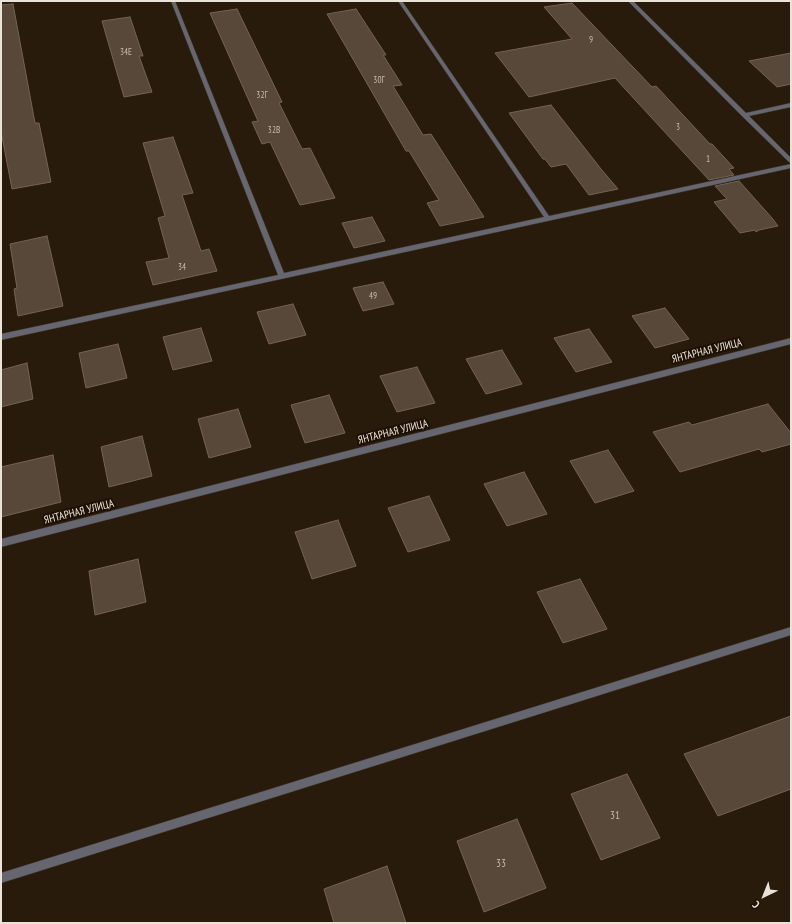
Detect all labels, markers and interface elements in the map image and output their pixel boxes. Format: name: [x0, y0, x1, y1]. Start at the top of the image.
house number: 9: [589, 35, 593, 45]
house number: 34Е: [120, 47, 132, 57]
house number: 30Г: [373, 75, 385, 85]
house number: 32Г: [256, 90, 268, 100]
house number: 3: [676, 122, 680, 132]
house number: 32В: [268, 125, 280, 135]
house number: 1: [706, 154, 710, 164]
house number: 34: [178, 262, 186, 272]
house number: 49: [369, 291, 377, 301]
street label: ЯНТАРНАЯ УЛИЦА: [671, 336, 743, 366]
street label: ЯНТАРНАЯ УЛИЦА: [357, 417, 429, 447]
street label: ЯНТАРНАЯ УЛИЦА: [43, 497, 115, 527]
house number: 31: [610, 809, 620, 823]
house number: 33: [496, 857, 506, 871]
north arrow: [744, 876, 784, 916]
text: С: [749, 898, 762, 912]

